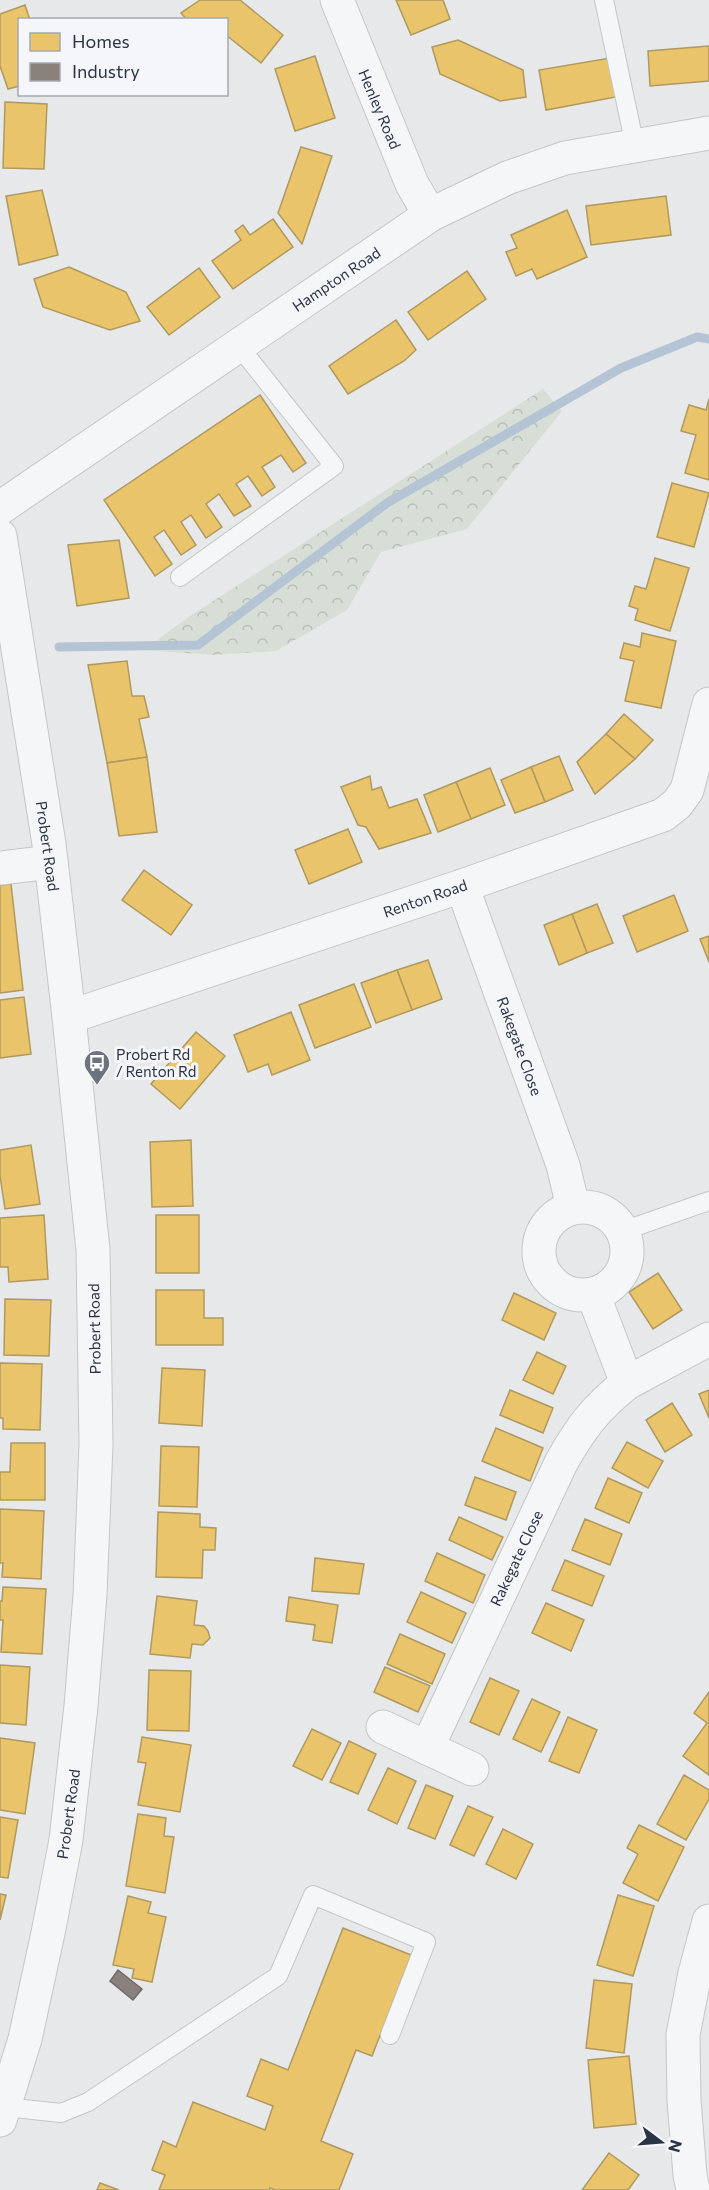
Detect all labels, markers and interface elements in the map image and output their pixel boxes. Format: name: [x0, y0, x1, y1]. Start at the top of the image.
legend: [18, 18, 228, 96]
text: Homes: [72, 30, 130, 52]
text: Industry: [72, 60, 140, 82]
street label: Henley Road: [355, 66, 405, 152]
street label: Hampton Road: [288, 243, 384, 315]
street label: Probert Road: [33, 800, 63, 892]
street label: Renton Road: [381, 875, 469, 921]
street label: Rakegate Close: [494, 994, 546, 1098]
place label: Probert Rd / Renton Rd: [116, 1045, 196, 1080]
bus stop icon: Probert Rd / Renton Rd: [82, 1048, 112, 1086]
street label: Probert Road: [84, 1283, 104, 1375]
street label: Rakegate Close: [486, 1507, 546, 1609]
street label: Probert Road: [53, 1768, 83, 1860]
north arrow: [631, 2112, 691, 2172]
text: N: [665, 2138, 687, 2155]

